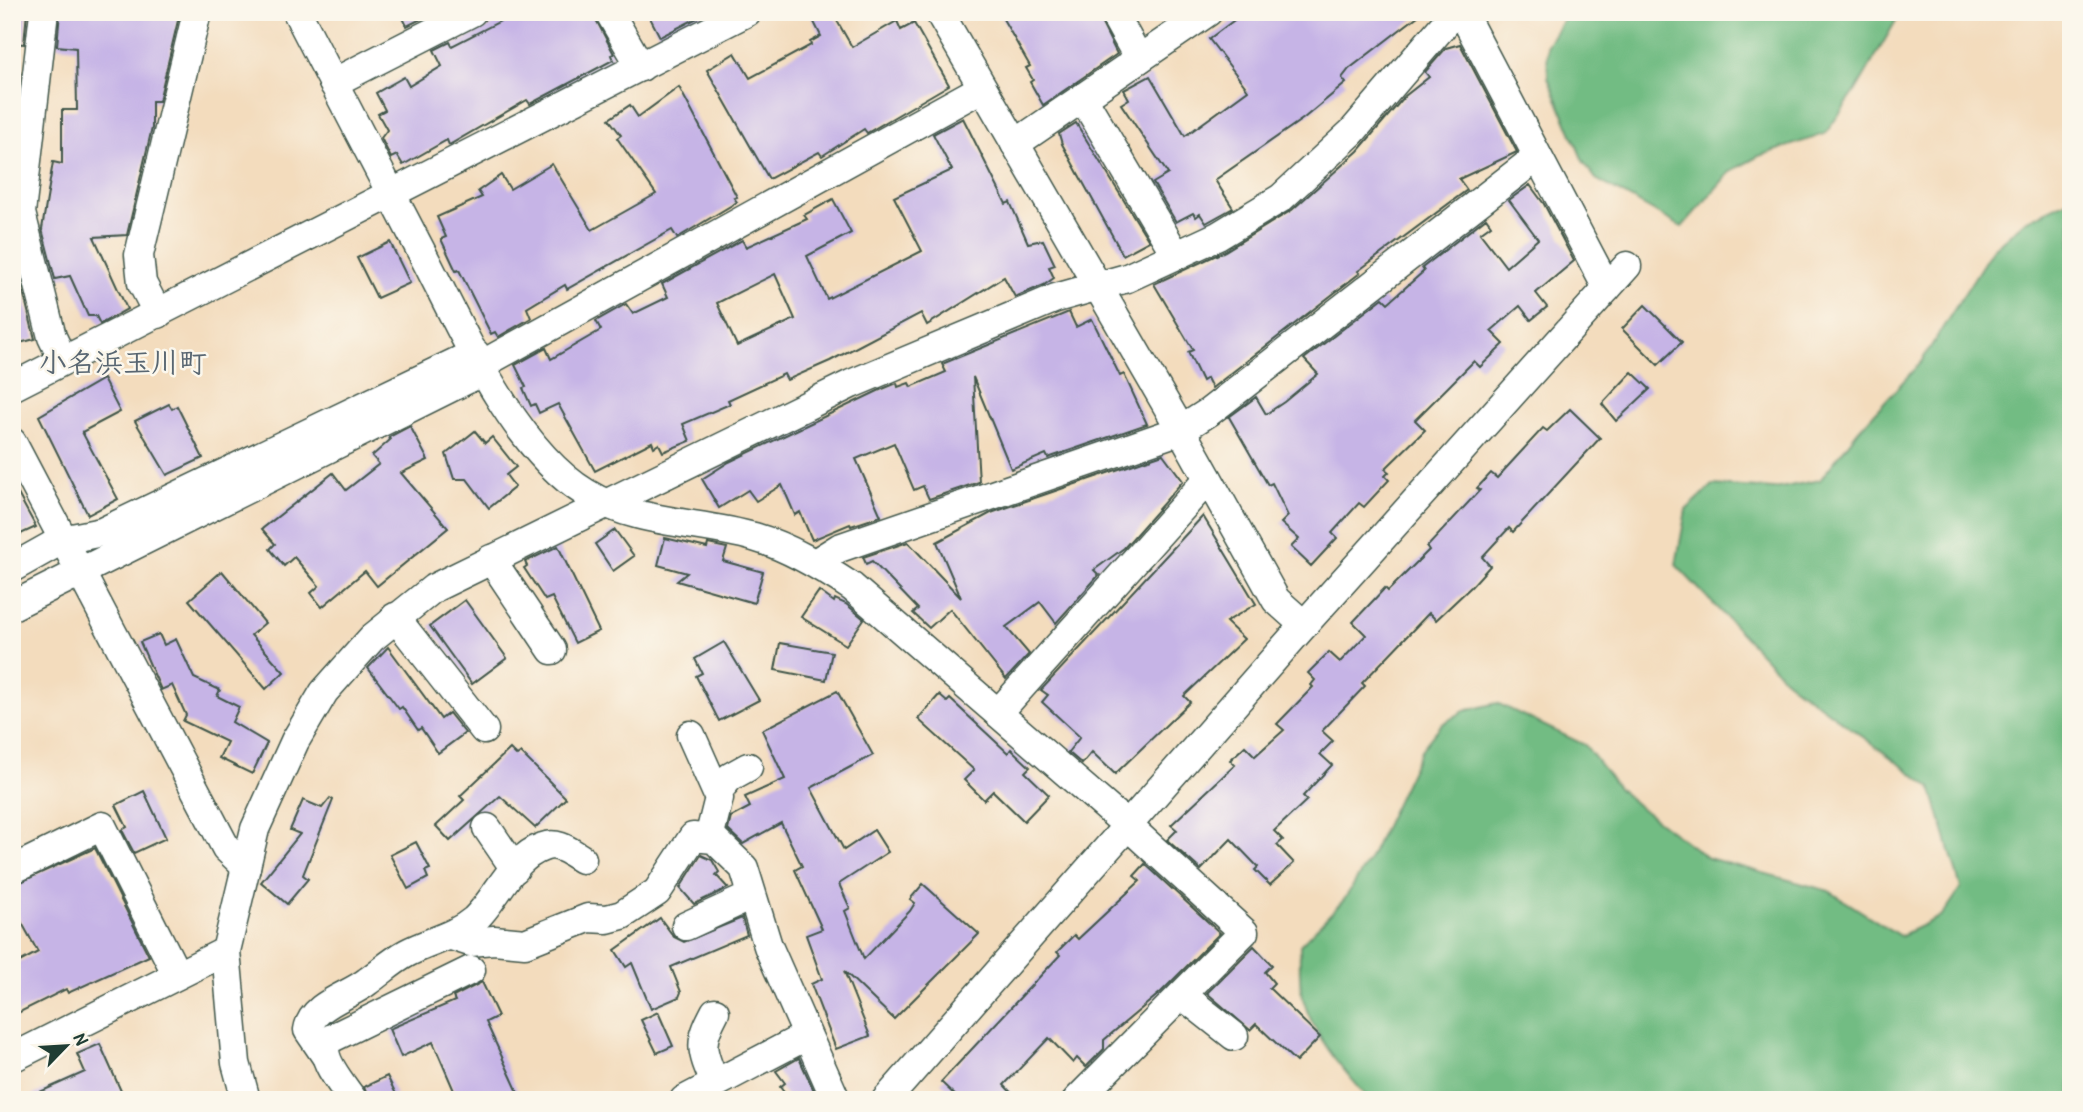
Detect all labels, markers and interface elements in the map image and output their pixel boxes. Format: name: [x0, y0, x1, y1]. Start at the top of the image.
district label: 小名浜玉川町: [39, 343, 207, 381]
north arrow: [32, 1010, 102, 1080]
text: N: [67, 1029, 95, 1049]

